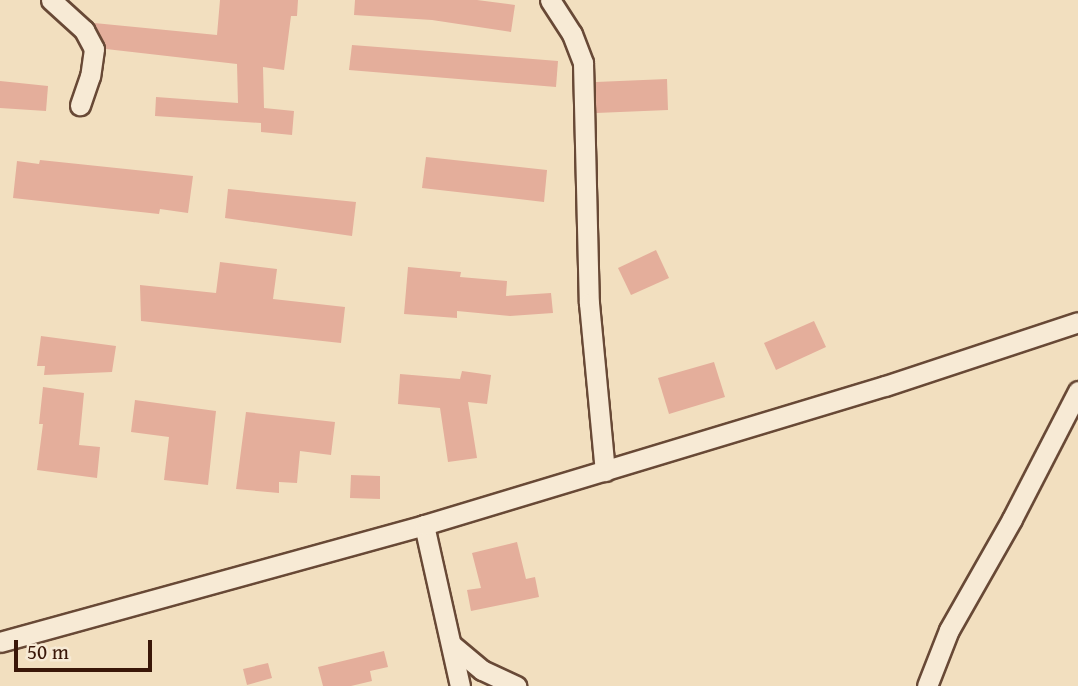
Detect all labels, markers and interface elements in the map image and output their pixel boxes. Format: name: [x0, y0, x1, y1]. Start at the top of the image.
scale bar: [18, 626, 156, 670]
text: 50 m: [27, 636, 69, 667]

